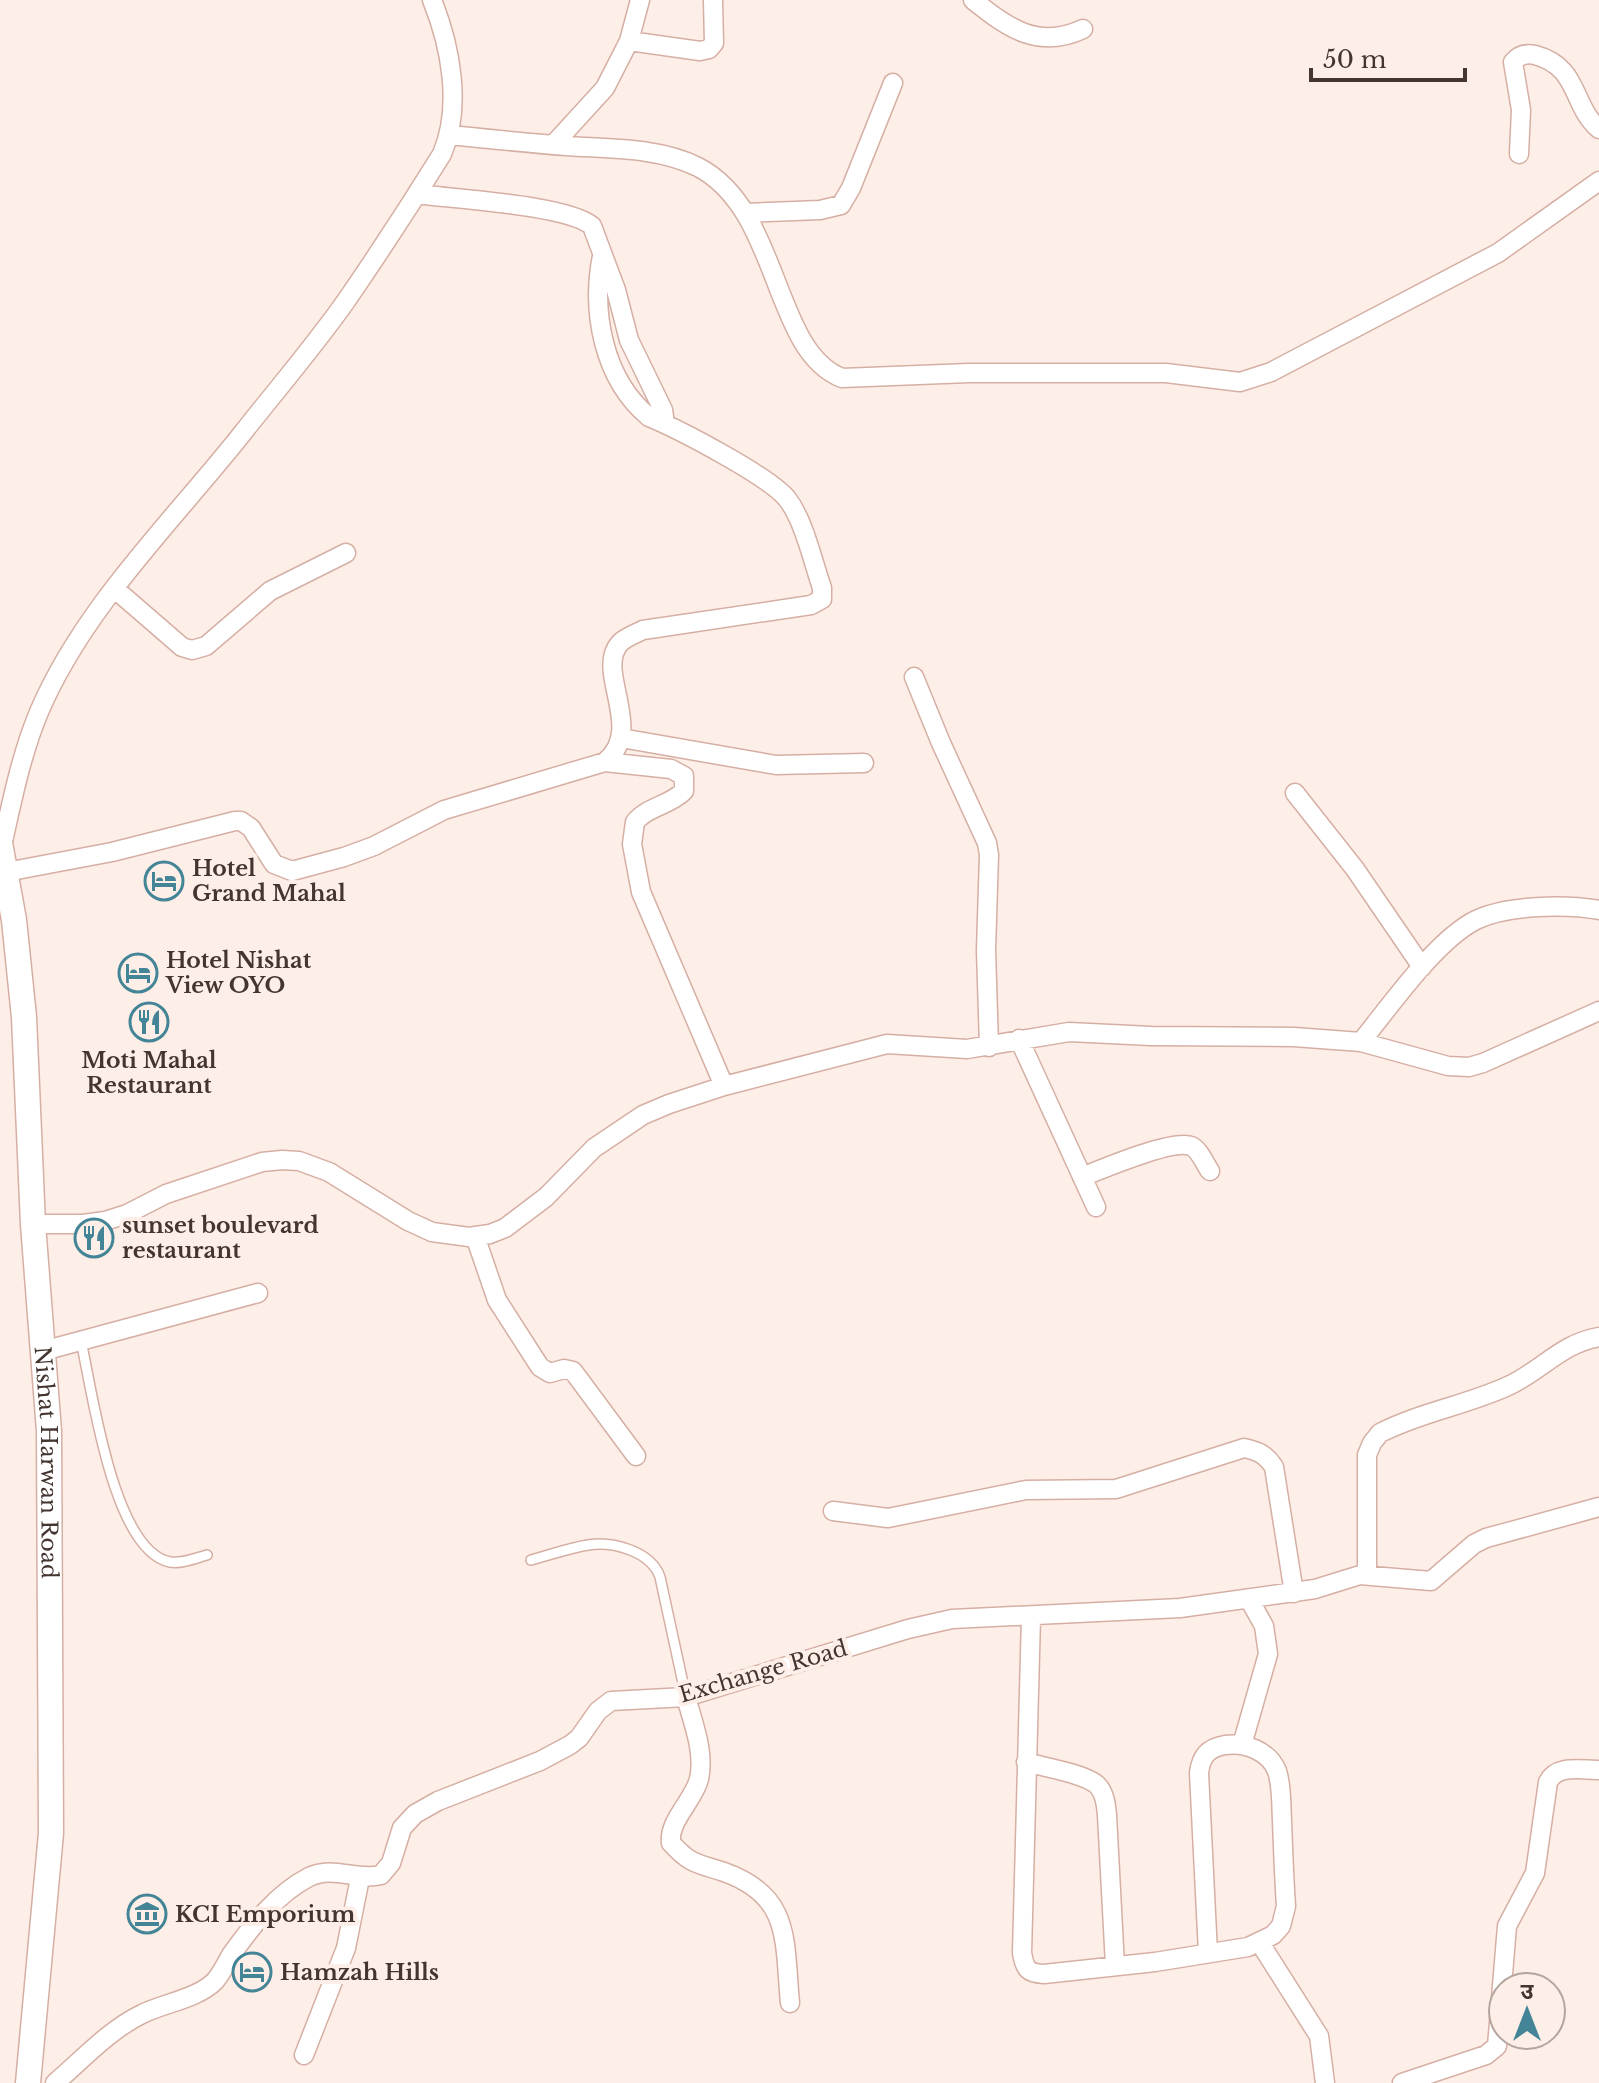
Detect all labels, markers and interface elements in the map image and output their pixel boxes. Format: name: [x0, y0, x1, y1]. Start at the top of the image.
scale bar: [1311, 32, 1465, 82]
text: 50 m: [1323, 45, 1387, 74]
place label: Hotel Grand Mahal: [192, 855, 346, 907]
hotel icon: Hotel Grand Mahal: [143, 860, 185, 902]
place label: Hotel Nishat View OYO: [165, 947, 312, 999]
hotel icon: Hotel Nishat View OYO: [117, 952, 159, 994]
restaurant icon: Moti Mahal Restaurant: [128, 1001, 170, 1043]
place label: Moti Mahal Restaurant: [81, 1047, 217, 1099]
place label: sunset boulevard restaurant: [122, 1212, 319, 1264]
restaurant icon: sunset boulevard restaurant: [73, 1217, 115, 1259]
street label: Nishat Harwan Road: [28, 1345, 63, 1579]
street label: Exchange Road: [676, 1635, 850, 1708]
museum icon: KCI Emporium: [126, 1893, 168, 1935]
place label: KCI Emporium: [175, 1901, 355, 1928]
hotel icon: Hamzah Hills: [231, 1951, 273, 1993]
place label: Hamzah Hills: [280, 1959, 439, 1986]
north arrow: [1487, 1971, 1567, 2051]
text: उ: [1521, 1978, 1535, 2005]

